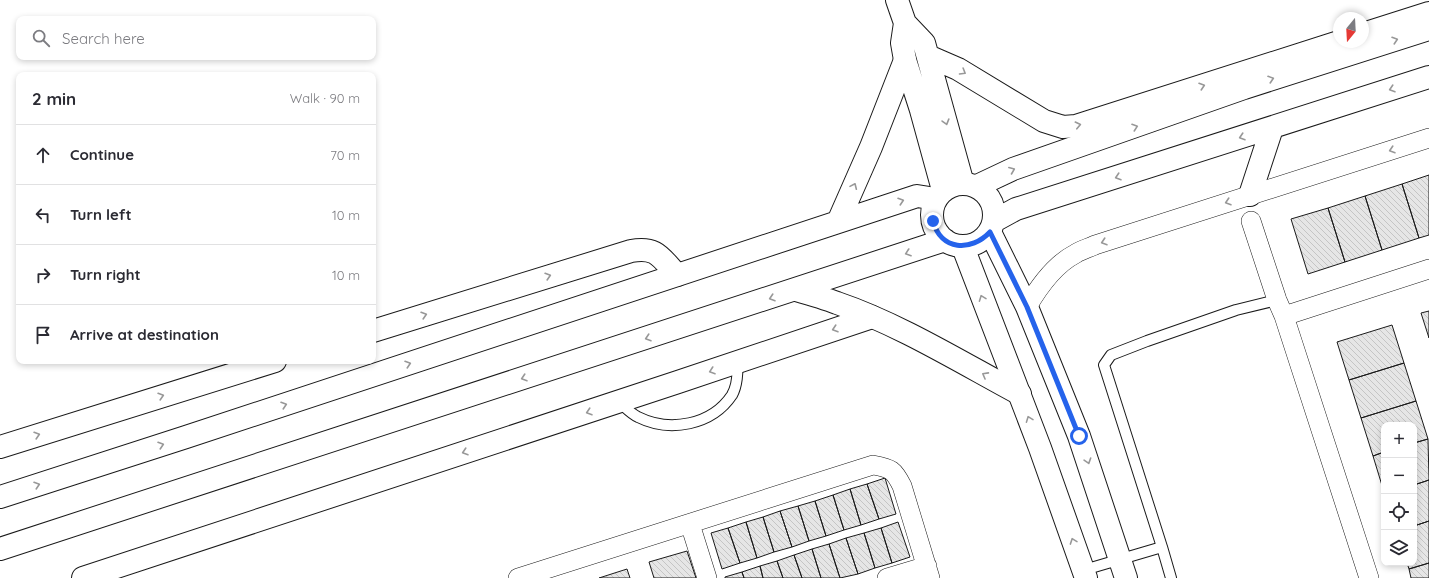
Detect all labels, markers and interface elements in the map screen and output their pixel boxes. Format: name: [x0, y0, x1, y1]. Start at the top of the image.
north arrow: [1333, 12, 1369, 48]
search box: [16, 16, 376, 60]
icon: search: [30, 27, 52, 49]
text: Search here: [62, 29, 145, 48]
one-way arrow: [1391, 36, 1398, 45]
one-way arrow: [959, 67, 966, 74]
one-way arrow: [1267, 76, 1274, 84]
one-way arrow: [1198, 82, 1205, 91]
one-way arrow: [1389, 84, 1396, 93]
text: 2 min: [32, 88, 76, 109]
text: Walk · 90 m: [290, 90, 360, 106]
one-way arrow: [941, 118, 950, 125]
one-way arrow: [1074, 121, 1081, 130]
one-way arrow: [1131, 123, 1138, 131]
one-way arrow: [1238, 132, 1245, 141]
icon: ahead: [32, 144, 54, 166]
text: Continue: [70, 145, 134, 164]
one-way arrow: [1389, 145, 1396, 154]
text: 70 m: [330, 147, 360, 163]
one-way arrow: [1009, 167, 1016, 175]
one-way arrow: [1114, 172, 1121, 181]
one-way arrow: [849, 183, 857, 191]
one-way arrow: [898, 197, 905, 206]
one-way arrow: [1225, 198, 1232, 206]
icon: left: [32, 204, 54, 226]
text: Turn left: [70, 205, 132, 224]
text: 10 m: [332, 207, 360, 223]
route end: [924, 212, 942, 230]
one-way arrow: [1101, 237, 1108, 246]
one-way arrow: [905, 248, 912, 256]
icon: right: [32, 264, 54, 286]
text: Turn right: [70, 265, 141, 284]
text: 10 m: [332, 267, 360, 283]
one-way arrow: [544, 272, 551, 281]
one-way arrow: [768, 293, 775, 302]
one-way arrow: [979, 294, 987, 301]
one-way arrow: [420, 311, 427, 320]
icon: arrive: [32, 324, 54, 346]
text: Arrive at destination: [70, 325, 219, 344]
one-way arrow: [832, 325, 839, 333]
one-way arrow: [645, 333, 652, 342]
one-way arrow: [404, 360, 411, 369]
one-way arrow: [708, 366, 715, 374]
one-way arrow: [521, 373, 528, 382]
one-way arrow: [982, 373, 989, 380]
one-way arrow: [158, 392, 165, 401]
one-way arrow: [281, 401, 288, 409]
one-way arrow: [585, 407, 592, 416]
one-way arrow: [1026, 416, 1034, 423]
map controls: [1381, 422, 1417, 566]
button: +: [1381, 422, 1417, 458]
route start: [1070, 427, 1088, 445]
one-way arrow: [34, 431, 41, 440]
one-way arrow: [157, 441, 164, 450]
one-way arrow: [462, 448, 469, 456]
one-way arrow: [1083, 457, 1091, 464]
button: −: [1381, 458, 1417, 494]
one-way arrow: [33, 481, 40, 490]
button: locate: [1381, 494, 1417, 530]
button: layers: [1381, 530, 1417, 566]
one-way arrow: [1070, 538, 1078, 545]

